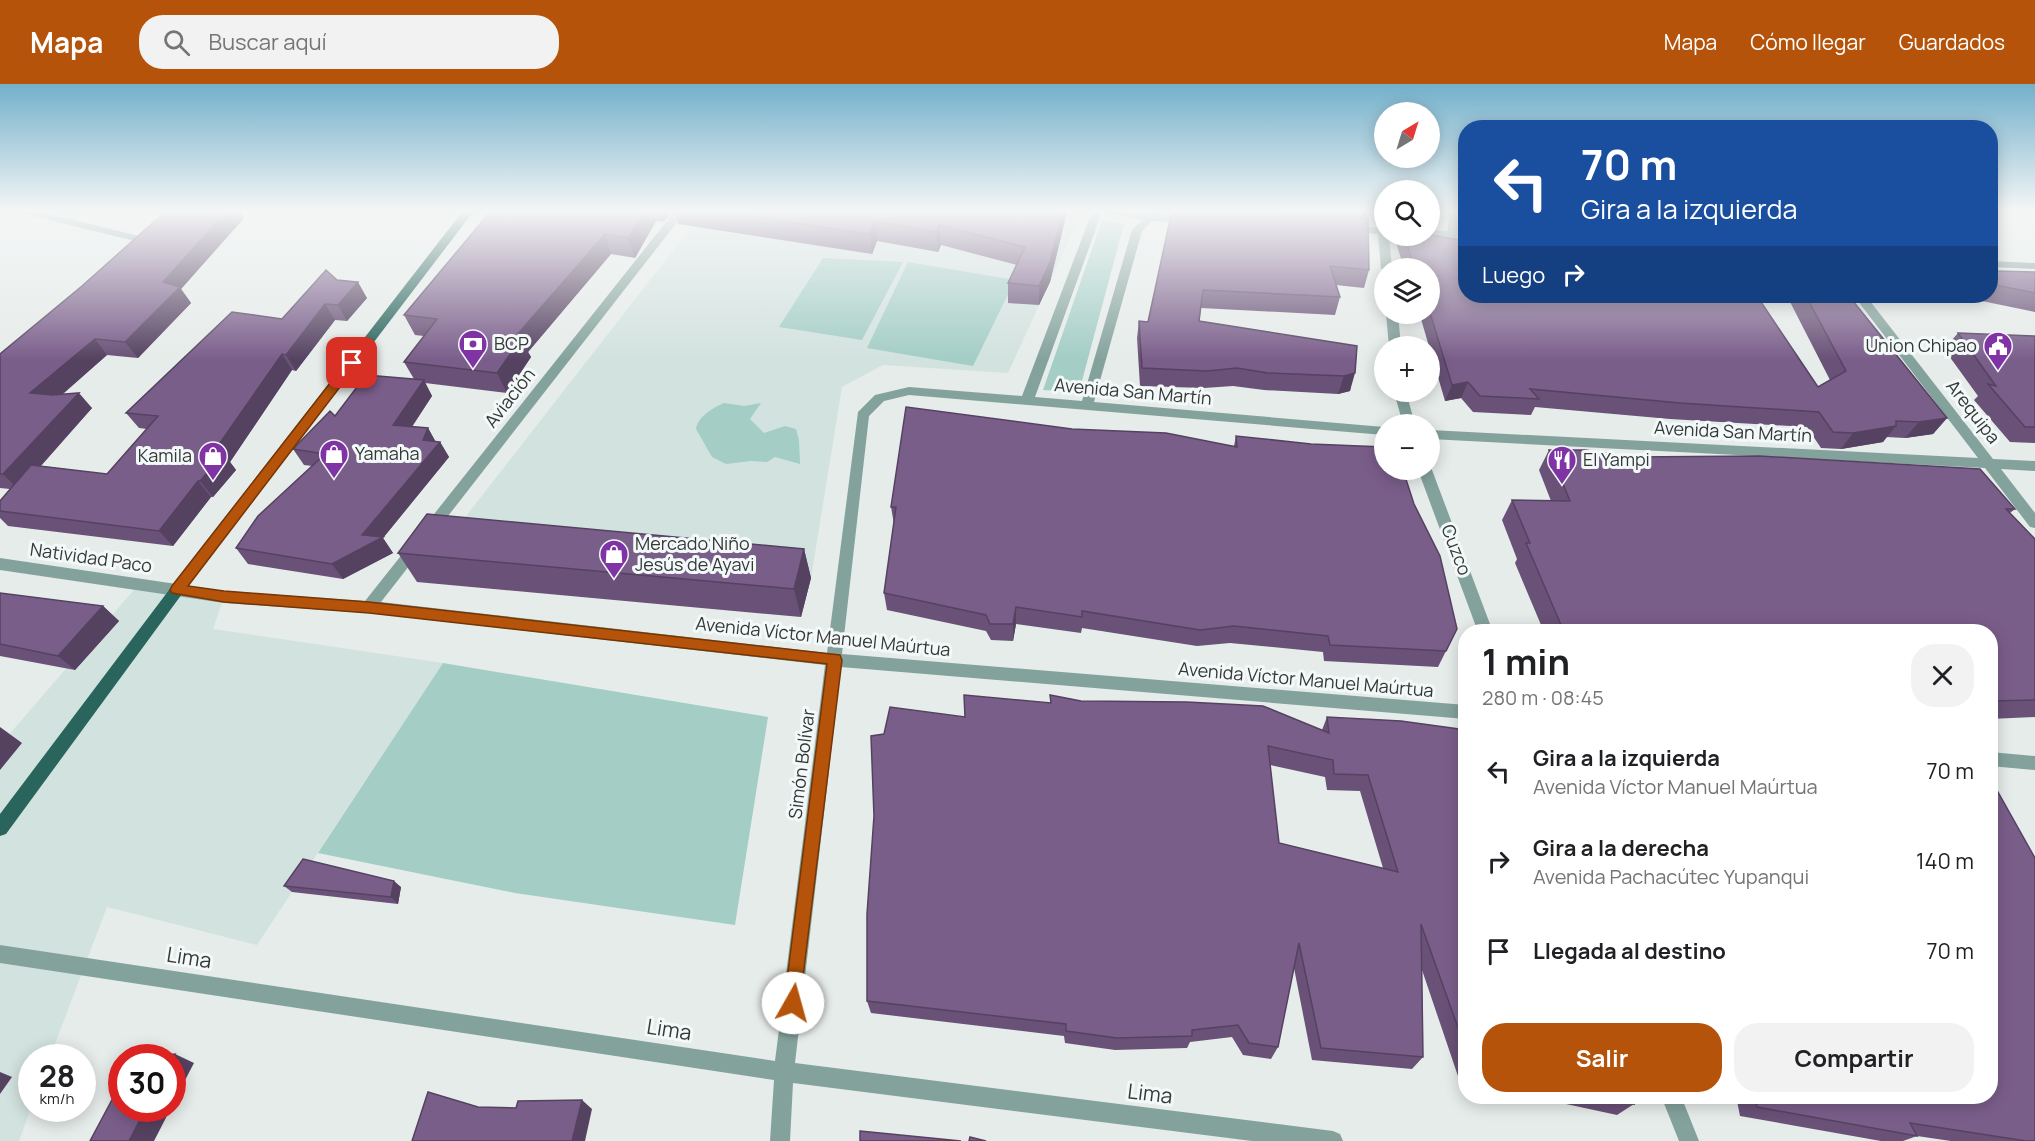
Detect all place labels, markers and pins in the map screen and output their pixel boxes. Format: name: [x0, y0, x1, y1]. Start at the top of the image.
bank icon: BCP: [457, 328, 489, 370]
public building icon: Union Chipao: [1982, 330, 2014, 372]
place label: BCP: [494, 331, 529, 355]
place label: Union Chipao: [1865, 333, 1977, 357]
pin: [326, 337, 377, 388]
shop icon: Yamaha: [318, 438, 350, 480]
shop icon: Kamila: [197, 440, 229, 482]
place label: Yamaha: [355, 441, 420, 465]
place label: Kamila: [138, 443, 192, 467]
restaurant icon: El Yampi: [1546, 444, 1578, 486]
place label: El Yampi: [1583, 447, 1650, 471]
place label: Mercado Niño Jesús de Ayavi: [635, 531, 754, 576]
shop icon: Mercado Niño Jesús de Ayavi: [598, 538, 630, 580]

